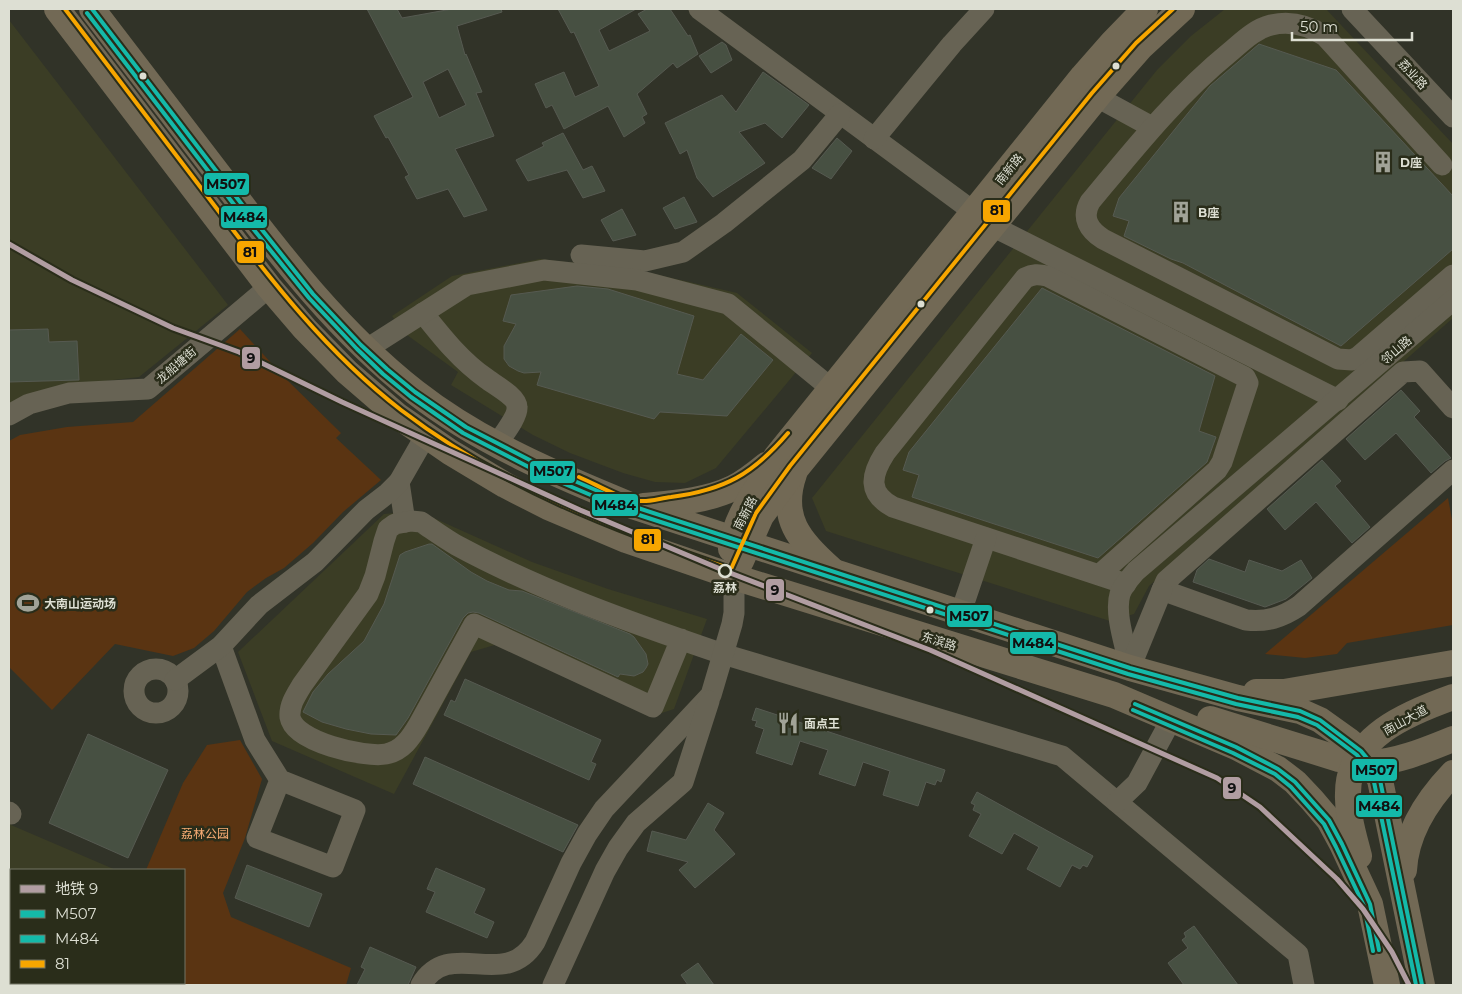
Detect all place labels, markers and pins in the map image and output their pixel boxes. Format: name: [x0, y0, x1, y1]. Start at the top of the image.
unlabelled marker: [1111, 61, 1121, 71]
unlabelled marker: [138, 71, 148, 81]
building icon: D座: [1370, 149, 1396, 175]
place label: D座: [1400, 155, 1422, 170]
building icon: B座: [1168, 199, 1194, 225]
place label: B座: [1198, 205, 1219, 220]
unlabelled marker: [916, 299, 926, 309]
marker: 荔林: [718, 564, 732, 578]
place label: 荔林: [713, 580, 737, 595]
sports icon: 大南山运动场: [15, 590, 41, 616]
place label: 大南山运动场: [44, 596, 116, 611]
unlabelled marker: [925, 605, 935, 615]
restaurant icon: 面点王: [775, 710, 801, 736]
place label: 面点王: [804, 716, 840, 731]

